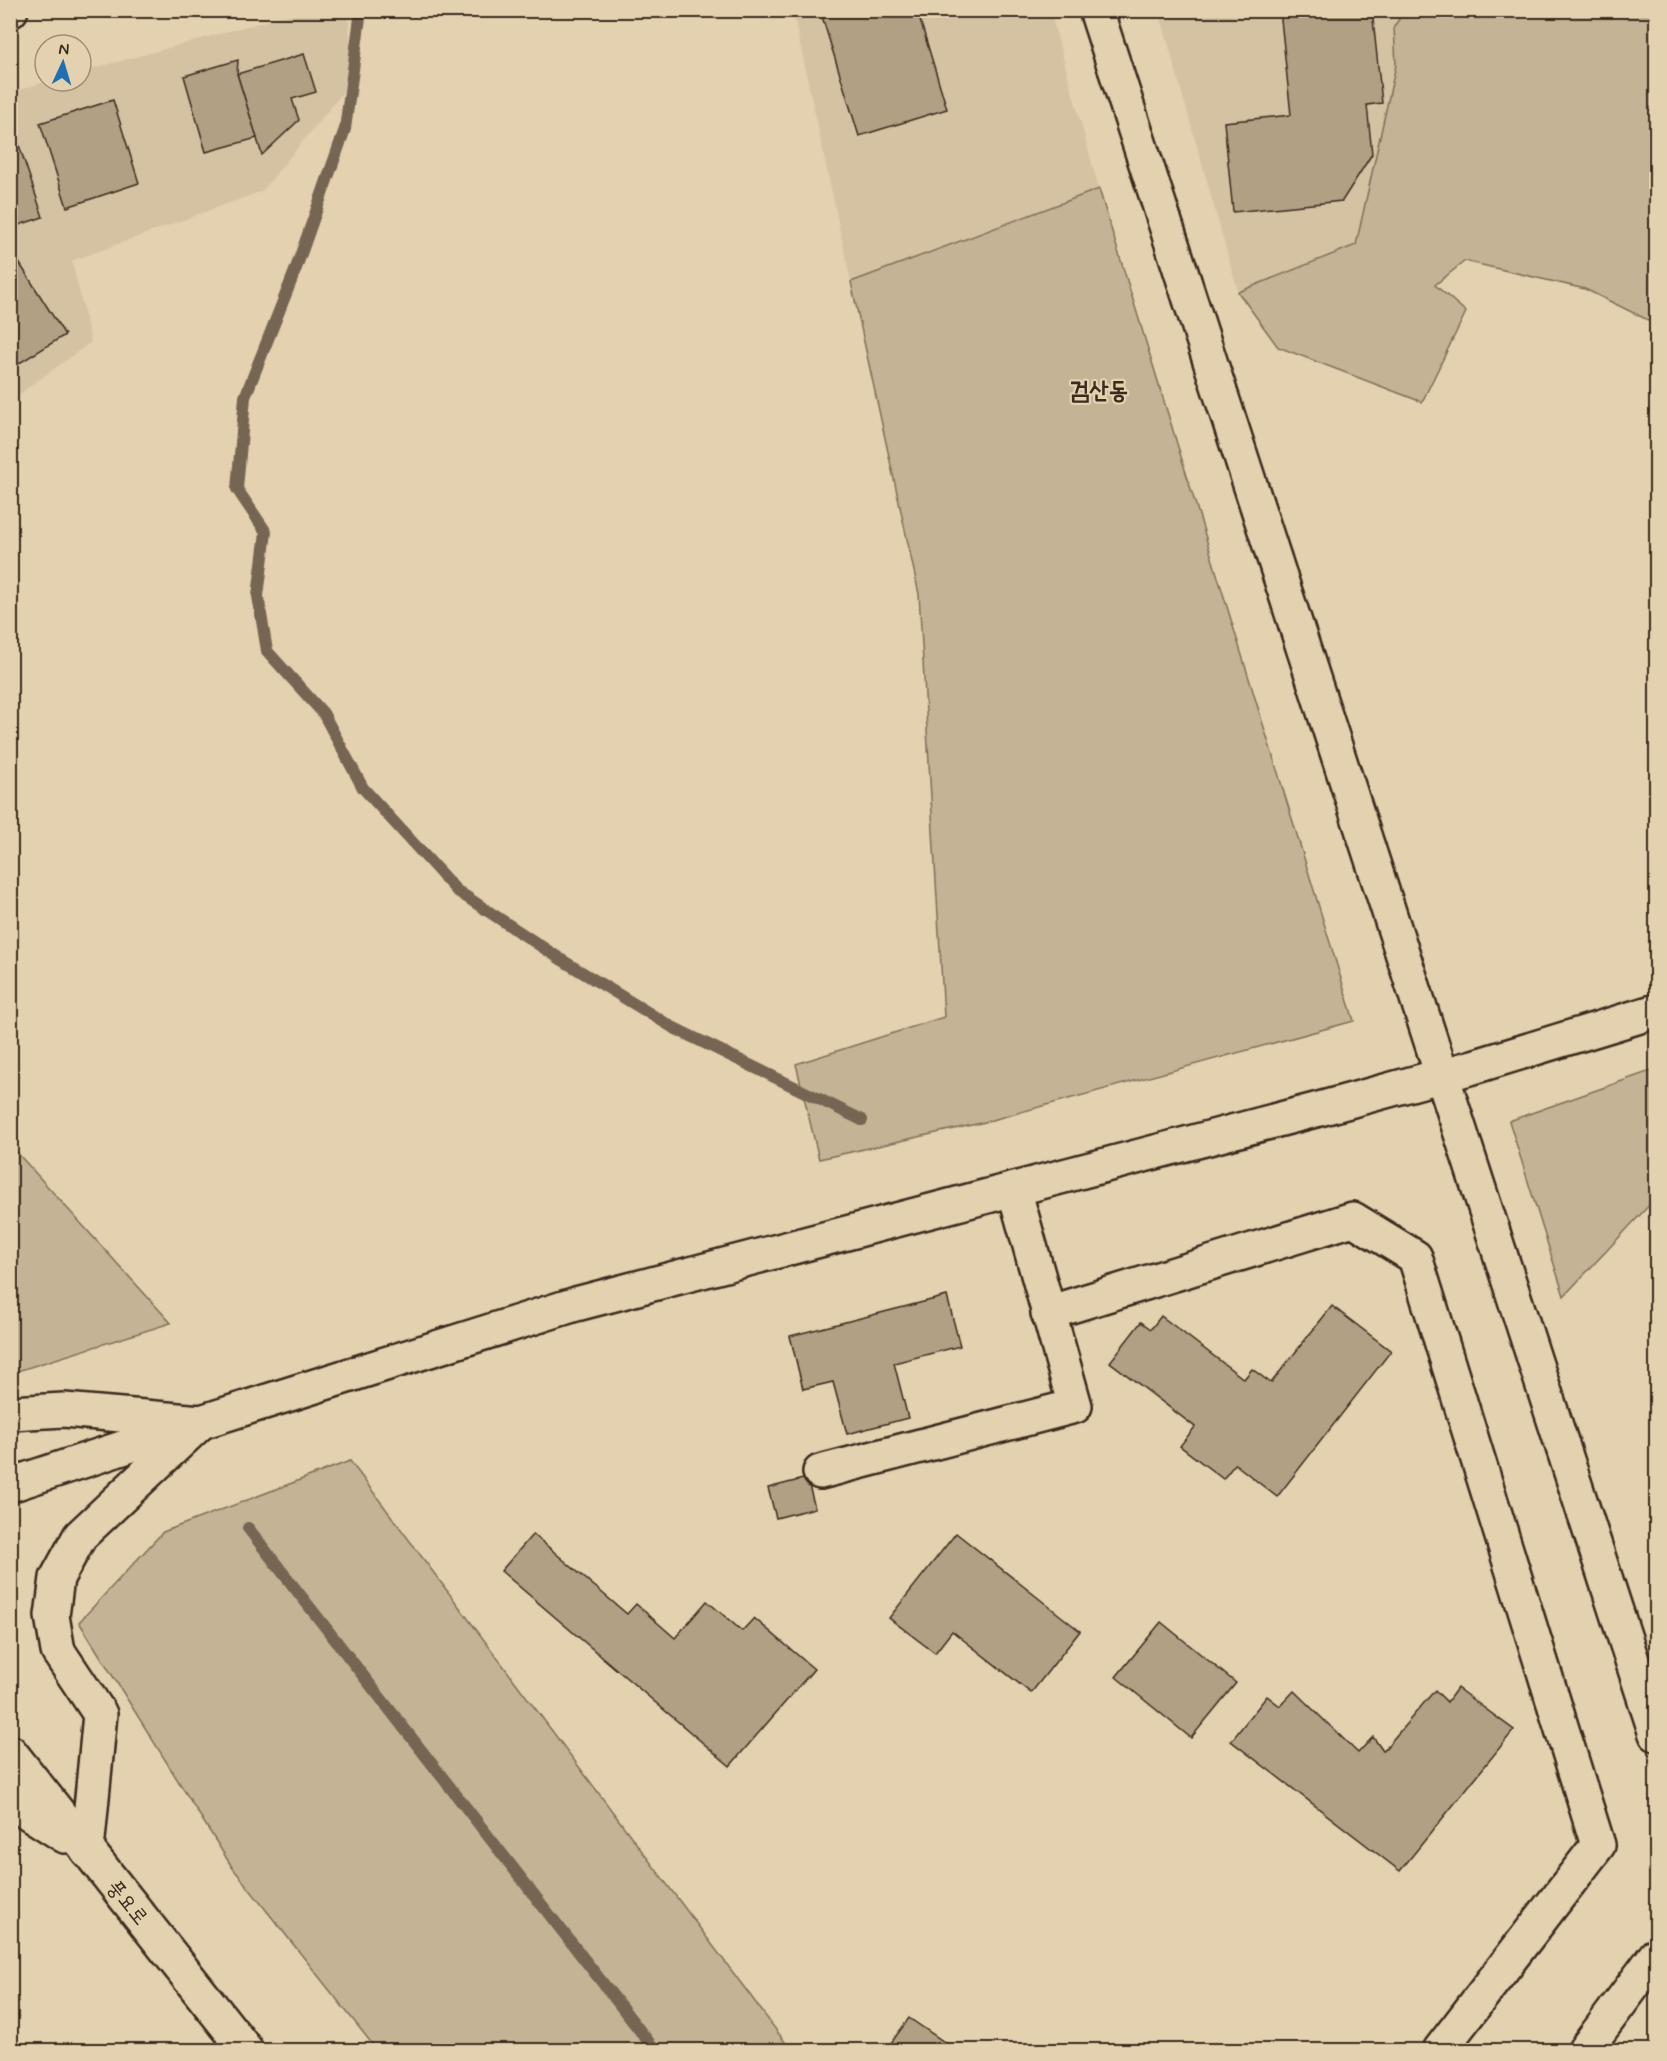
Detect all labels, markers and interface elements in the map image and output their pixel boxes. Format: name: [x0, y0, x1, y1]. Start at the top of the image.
north arrow: [33, 33, 93, 93]
text: N: [58, 39, 70, 60]
district label: 검산동: [1070, 376, 1128, 407]
street label: 풍요로: [100, 1874, 154, 1931]

